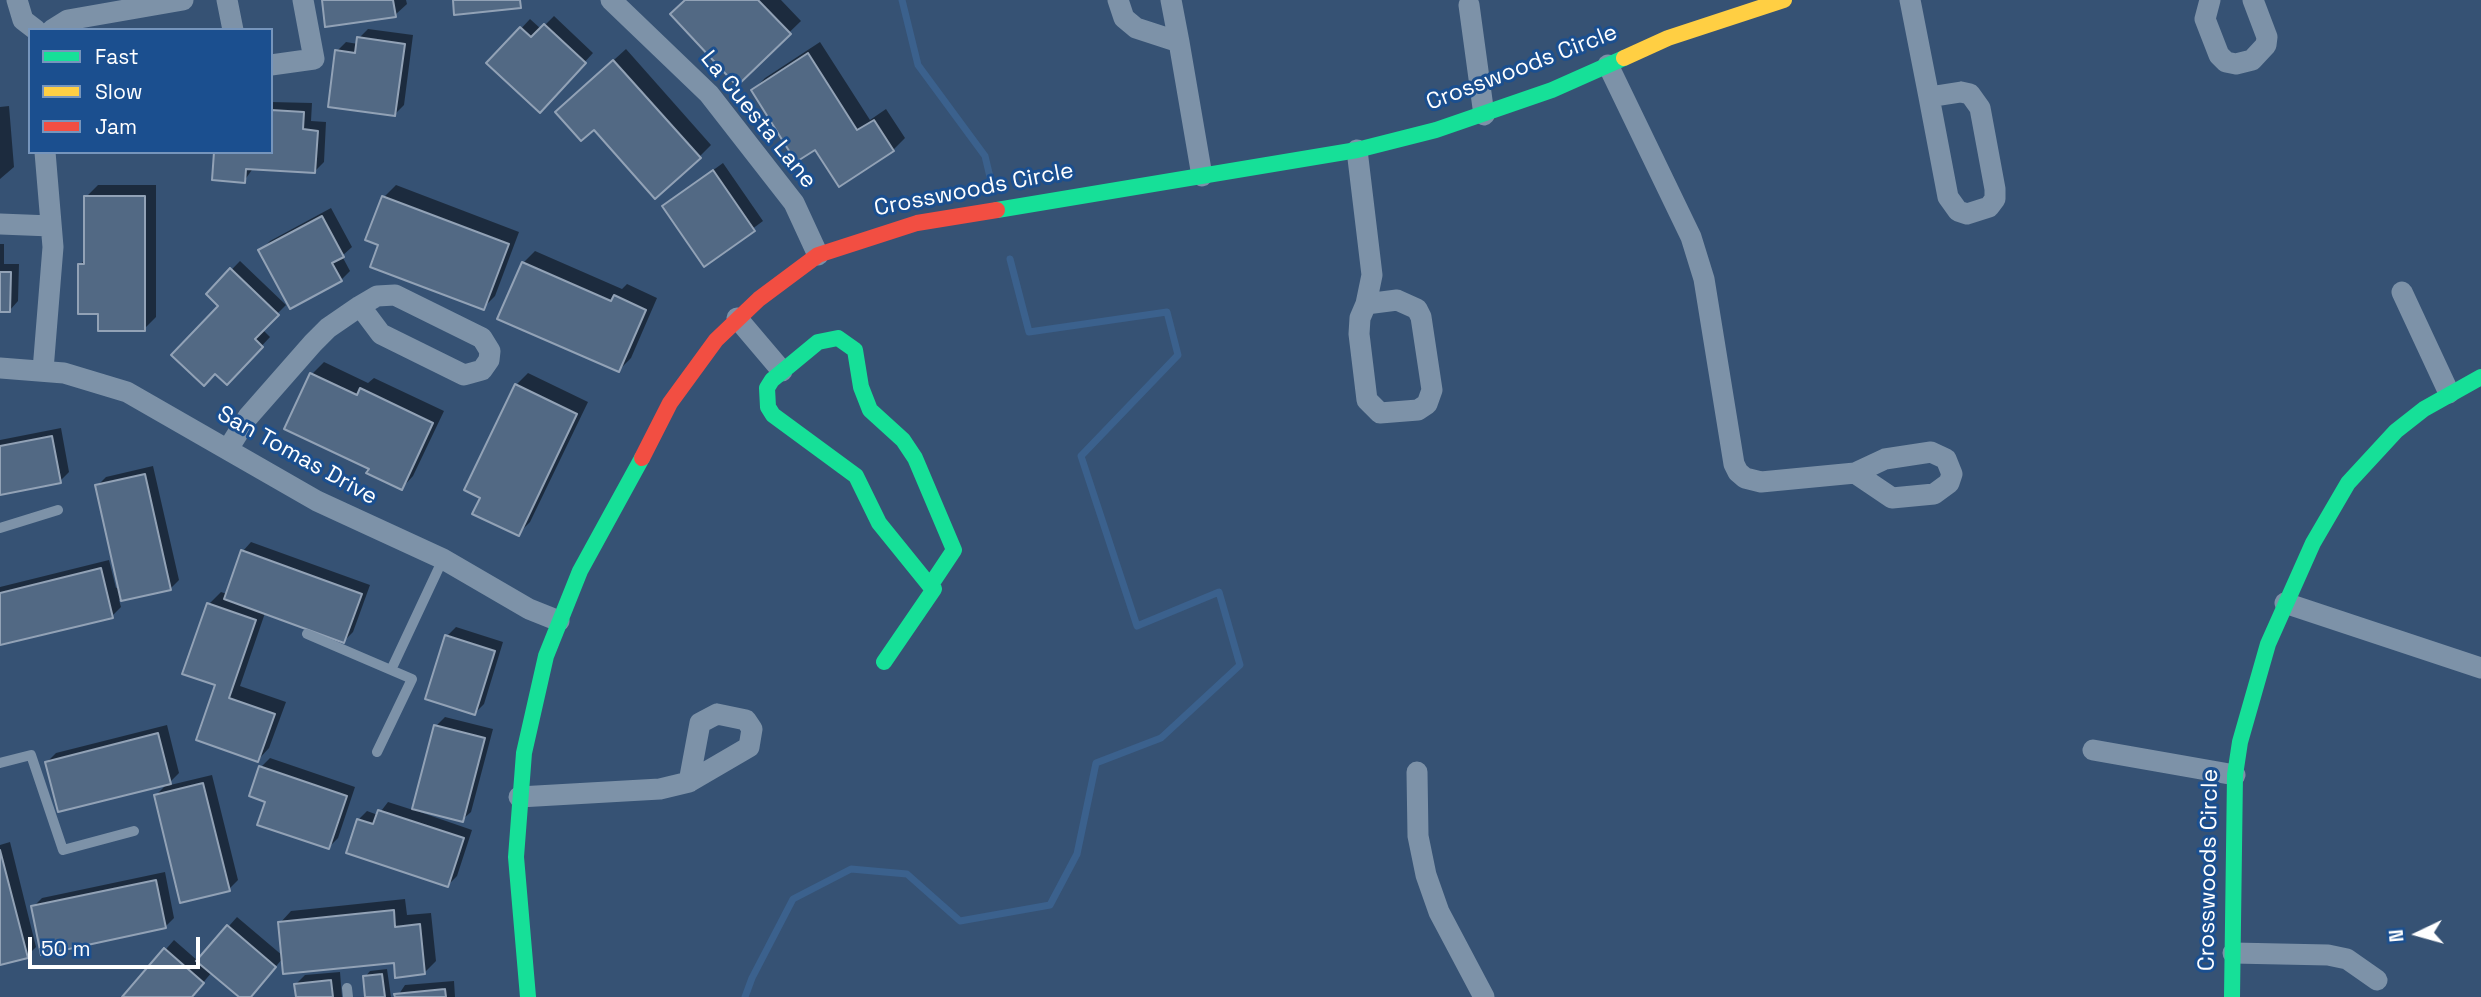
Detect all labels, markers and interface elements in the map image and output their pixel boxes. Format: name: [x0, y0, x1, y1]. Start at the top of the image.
street label: Crosswoods Circle: [1423, 19, 1621, 117]
legend: [28, 28, 273, 154]
text: Fast: [95, 43, 139, 70]
street label: La Cuesta Lane: [694, 46, 822, 194]
text: Slow: [95, 78, 143, 105]
text: Jam: [95, 113, 137, 140]
street label: Crosswoods Circle: [872, 157, 1076, 223]
street label: San Tomas Drive: [212, 401, 382, 511]
street label: Crosswoods Circle: [2193, 769, 2225, 971]
north arrow: [2383, 899, 2453, 969]
scale bar: [32, 923, 203, 967]
text: N: [2384, 928, 2410, 943]
text: 50 m: [41, 935, 91, 962]

